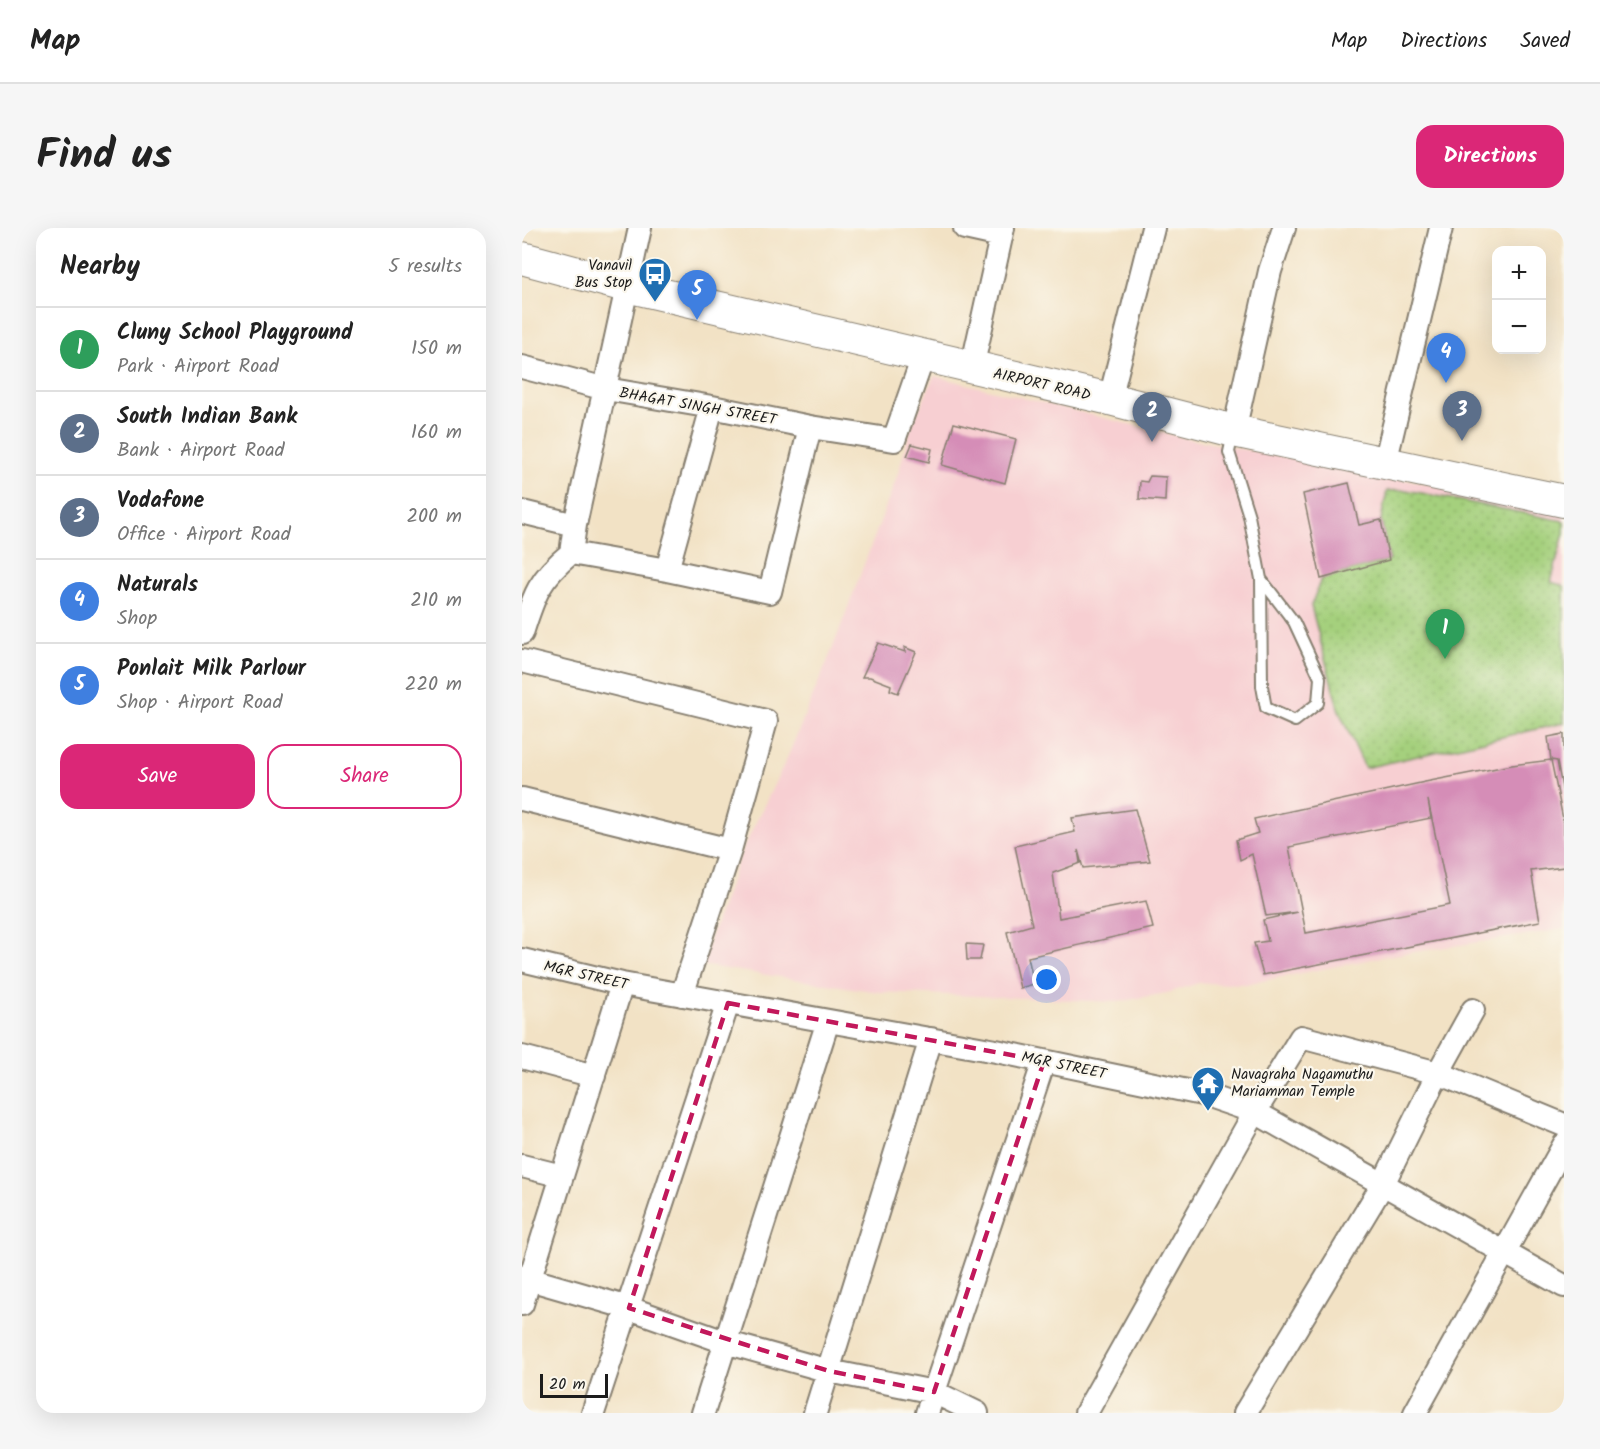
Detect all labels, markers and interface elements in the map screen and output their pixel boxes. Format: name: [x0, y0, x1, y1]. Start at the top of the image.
text: Map: [30, 19, 81, 64]
text: Map: [1331, 25, 1367, 58]
text: Directions: [1400, 25, 1487, 58]
text: Saved: [1520, 25, 1570, 58]
text: Find us: [36, 123, 172, 190]
button: Directions: [1416, 125, 1564, 188]
text: Nearby: [60, 246, 140, 288]
map controls: [1492, 246, 1546, 354]
button: +: [1492, 246, 1546, 300]
text: 5 results: [388, 251, 462, 283]
place label: Vanavil Bus Stop: [575, 254, 632, 295]
bus stop icon: Vanavil Bus Stop: [637, 256, 673, 303]
pin: 5: [678, 270, 717, 320]
button: −: [1492, 300, 1546, 354]
text: Cluny School Playground: [117, 316, 353, 351]
text: 1: [76, 333, 83, 365]
text: 150 m: [411, 333, 462, 365]
pin: 4: [1426, 334, 1466, 383]
text: Park · Airport Road: [117, 351, 279, 383]
street label: AIRPORT ROAD: [991, 362, 1093, 408]
street label: BHAGAT SINGH STREET: [617, 381, 780, 433]
pin: 2: [1132, 392, 1172, 442]
pin: 3: [1442, 392, 1482, 441]
text: South Indian Bank: [117, 400, 297, 435]
text: 2: [74, 417, 85, 449]
text: 160 m: [411, 417, 462, 449]
text: Bank · Airport Road: [117, 435, 285, 467]
text: Vodafone: [117, 484, 204, 519]
text: 3: [74, 501, 85, 533]
text: 200 m: [406, 501, 462, 533]
text: Office · Airport Road: [117, 519, 291, 551]
text: Naturals: [117, 568, 198, 603]
text: 4: [74, 585, 85, 617]
text: 210 m: [410, 585, 462, 617]
text: Shop: [117, 603, 157, 635]
pin: 1: [1426, 610, 1464, 659]
text: Ponlait Milk Parlour: [117, 652, 306, 687]
text: 5: [74, 669, 85, 701]
text: 220 m: [405, 669, 462, 701]
text: Shop · Airport Road: [117, 687, 282, 719]
button: Save: [60, 744, 255, 809]
button: Share: [267, 744, 462, 809]
street label: MGR STREET: [541, 955, 632, 998]
your location: [1032, 965, 1061, 994]
street label: MGR STREET: [1019, 1045, 1110, 1087]
place label: Navagraha Nagamuthu Mariamman Temple: [1231, 1063, 1373, 1104]
temple icon: Navagraha Nagamuthu Mariamman Temple: [1190, 1065, 1226, 1112]
scale bar: [540, 1371, 608, 1398]
text: 20 m: [549, 1372, 585, 1397]

